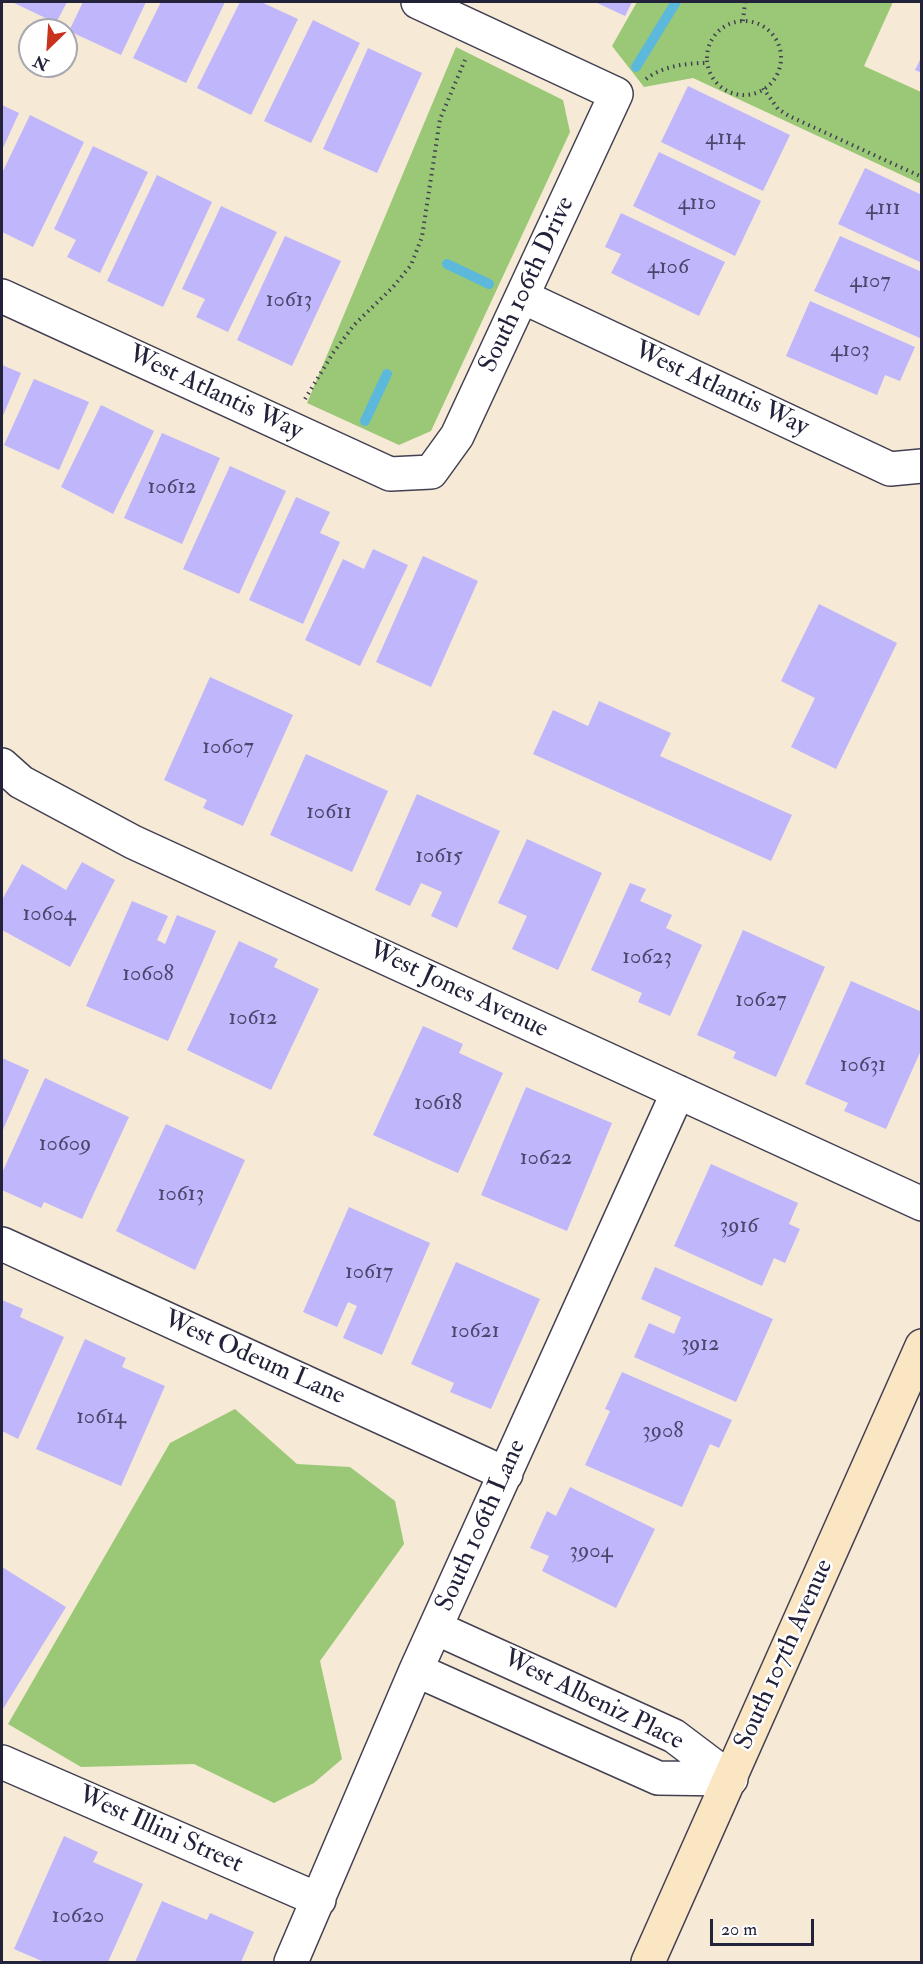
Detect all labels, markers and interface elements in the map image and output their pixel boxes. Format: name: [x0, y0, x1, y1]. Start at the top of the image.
north arrow: [18, 18, 78, 78]
text: N: [31, 50, 52, 75]
house number: 4114: [705, 126, 745, 152]
house number: 4110: [678, 191, 716, 217]
street label: South 106th Drive: [474, 192, 582, 378]
house number: 4111: [865, 196, 901, 222]
house number: 4106: [647, 255, 689, 281]
house number: 4107: [850, 269, 890, 295]
house number: 10613: [266, 288, 312, 314]
street label: West Atlantis Way: [629, 336, 813, 444]
house number: 4103: [830, 338, 870, 364]
street label: West Atlantis Way: [123, 340, 307, 448]
house number: 10612: [147, 475, 197, 501]
house number: 10607: [202, 735, 254, 761]
house number: 10611: [306, 800, 352, 826]
house number: 10615: [415, 844, 463, 870]
house number: 10604: [22, 902, 76, 928]
street label: West Jones Avenue: [363, 936, 553, 1046]
house number: 10623: [622, 945, 672, 971]
house number: 10608: [122, 962, 174, 988]
house number: 10627: [735, 988, 787, 1014]
house number: 10612: [228, 1006, 278, 1032]
house number: 10631: [840, 1053, 886, 1079]
house number: 10618: [414, 1091, 462, 1117]
house number: 10609: [39, 1132, 91, 1158]
house number: 10622: [520, 1146, 572, 1172]
house number: 10613: [158, 1182, 204, 1208]
house number: 3916: [720, 1214, 758, 1240]
house number: 10617: [345, 1260, 393, 1286]
street label: West Odeum Lane: [158, 1305, 350, 1413]
house number: 10621: [450, 1319, 500, 1345]
house number: 3912: [681, 1332, 719, 1358]
house number: 10614: [76, 1405, 126, 1431]
house number: 3908: [642, 1419, 684, 1445]
street label: South 106th Lane: [430, 1435, 534, 1617]
house number: 3904: [570, 1539, 612, 1565]
street label: South 107th Avenue: [729, 1555, 841, 1755]
street label: West Albeniz Place: [498, 1644, 688, 1758]
street label: West Illini Street: [73, 1781, 247, 1881]
house number: 10620: [52, 1904, 104, 1930]
scale bar: [713, 1907, 816, 1945]
text: 20 m: [721, 1918, 757, 1941]

